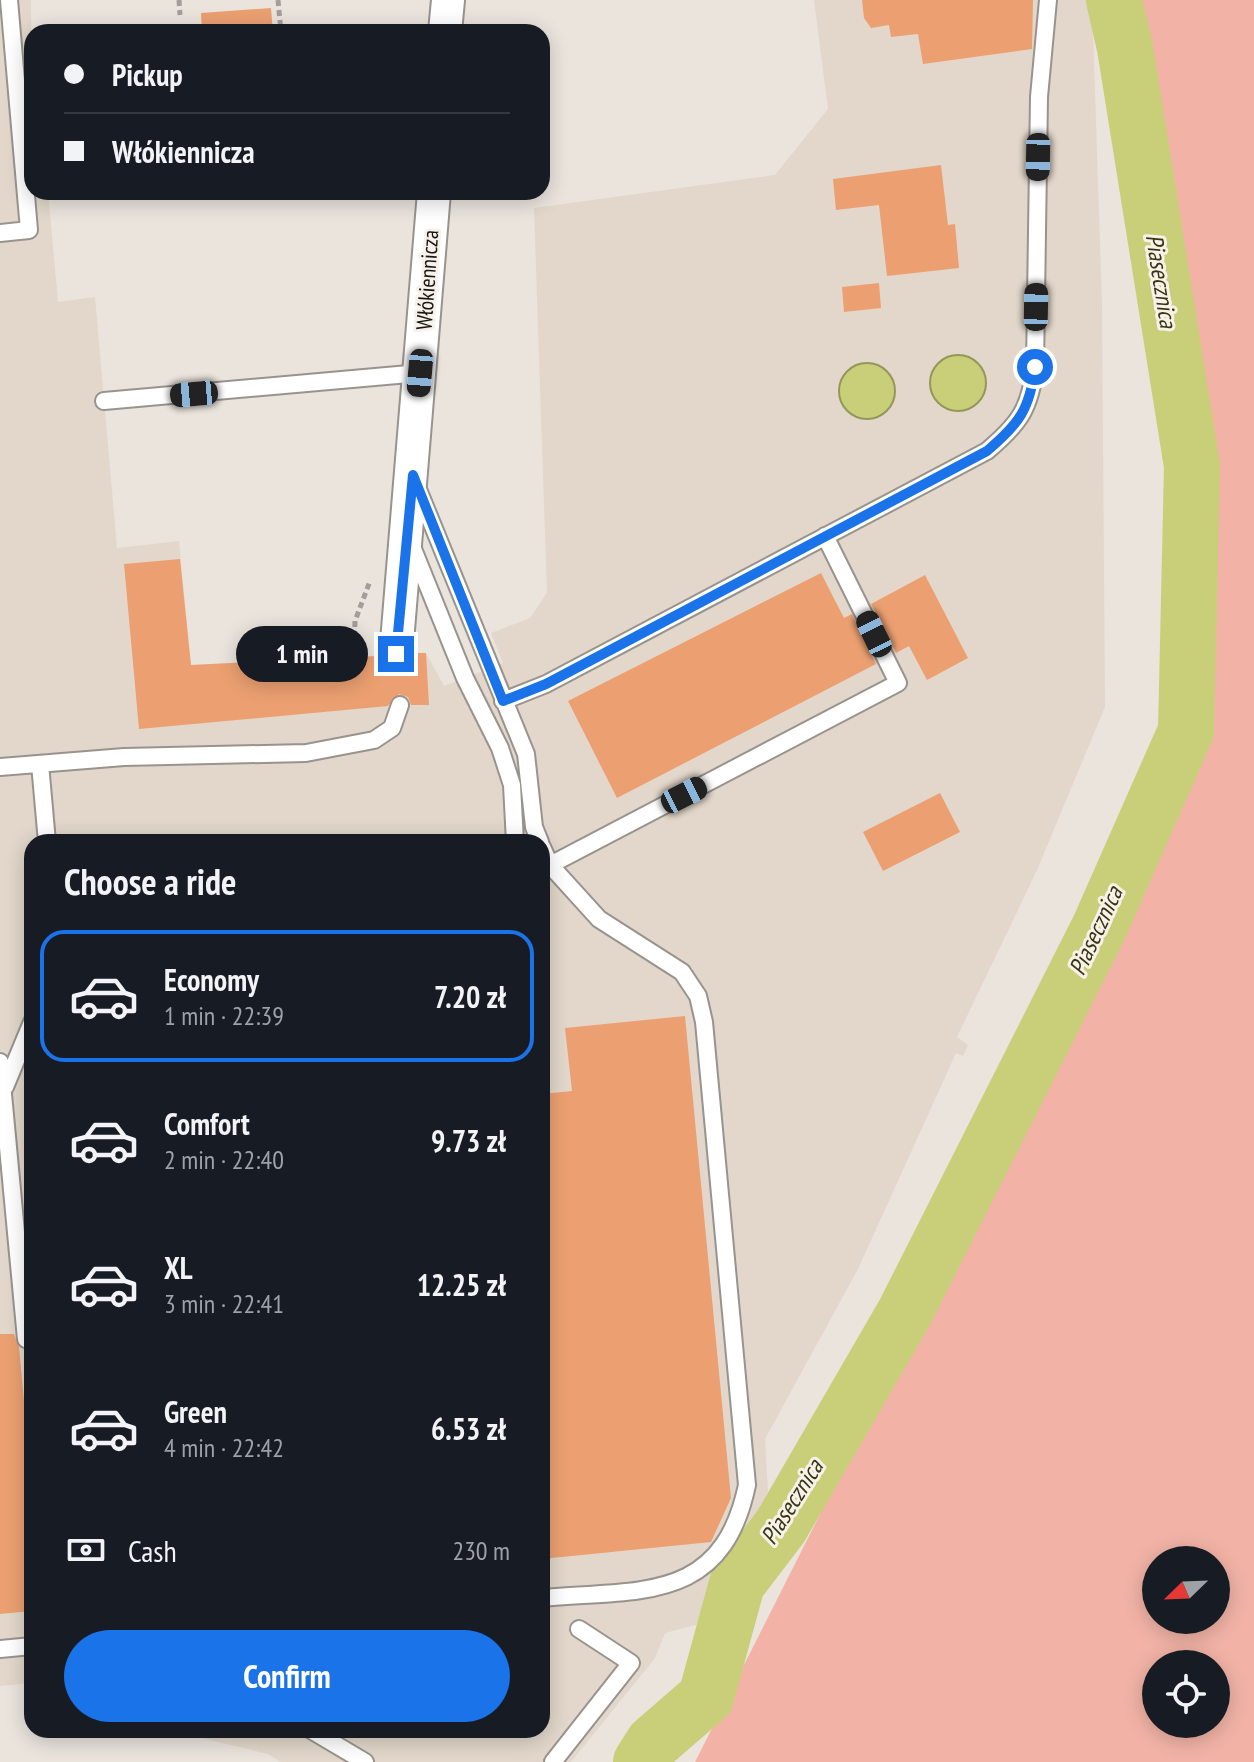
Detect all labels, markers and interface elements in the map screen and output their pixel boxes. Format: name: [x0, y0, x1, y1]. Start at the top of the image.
text: Pickup: [112, 55, 183, 94]
text: Włókiennicza: [112, 132, 255, 171]
car: [1026, 133, 1050, 181]
street label: Włókiennicza: [410, 229, 444, 331]
water label: Piasecznica: [1139, 232, 1184, 331]
car: [1024, 283, 1048, 331]
car: [406, 348, 434, 398]
route start: [1017, 349, 1053, 385]
car: [169, 380, 219, 408]
car: [853, 607, 895, 661]
callout: 1 min: [236, 626, 368, 682]
route end: [378, 636, 414, 672]
text: 1 min: [276, 637, 328, 670]
car: [657, 773, 711, 817]
text: Choose a ride: [64, 858, 236, 905]
water label: Piasecznica: [1062, 880, 1130, 980]
icon: car: [68, 960, 140, 1032]
text: Economy: [164, 960, 259, 999]
text: 7.20 zł: [434, 977, 506, 1016]
text: 1 min · 22:39: [164, 999, 284, 1032]
icon: car: [68, 1104, 140, 1176]
text: Comfort: [164, 1104, 250, 1143]
text: 9.73 zł: [431, 1121, 506, 1160]
text: 2 min · 22:40: [164, 1143, 284, 1176]
icon: car: [68, 1248, 140, 1320]
text: XL: [164, 1248, 193, 1287]
text: 12.25 zł: [417, 1265, 506, 1304]
text: 3 min · 22:41: [164, 1287, 284, 1320]
icon: car: [68, 1392, 140, 1464]
text: Green: [164, 1392, 227, 1431]
text: 6.53 zł: [431, 1409, 506, 1448]
text: 4 min · 22:42: [164, 1431, 284, 1464]
water label: Piasecznica: [753, 1452, 830, 1550]
icon: cash: [64, 1528, 108, 1572]
text: Cash: [128, 1531, 177, 1570]
text: 230 m: [452, 1534, 510, 1567]
north arrow: [1142, 1546, 1230, 1634]
map controls: [1142, 1546, 1230, 1738]
button: Confirm: [64, 1630, 510, 1722]
button: locate: [1142, 1650, 1230, 1738]

